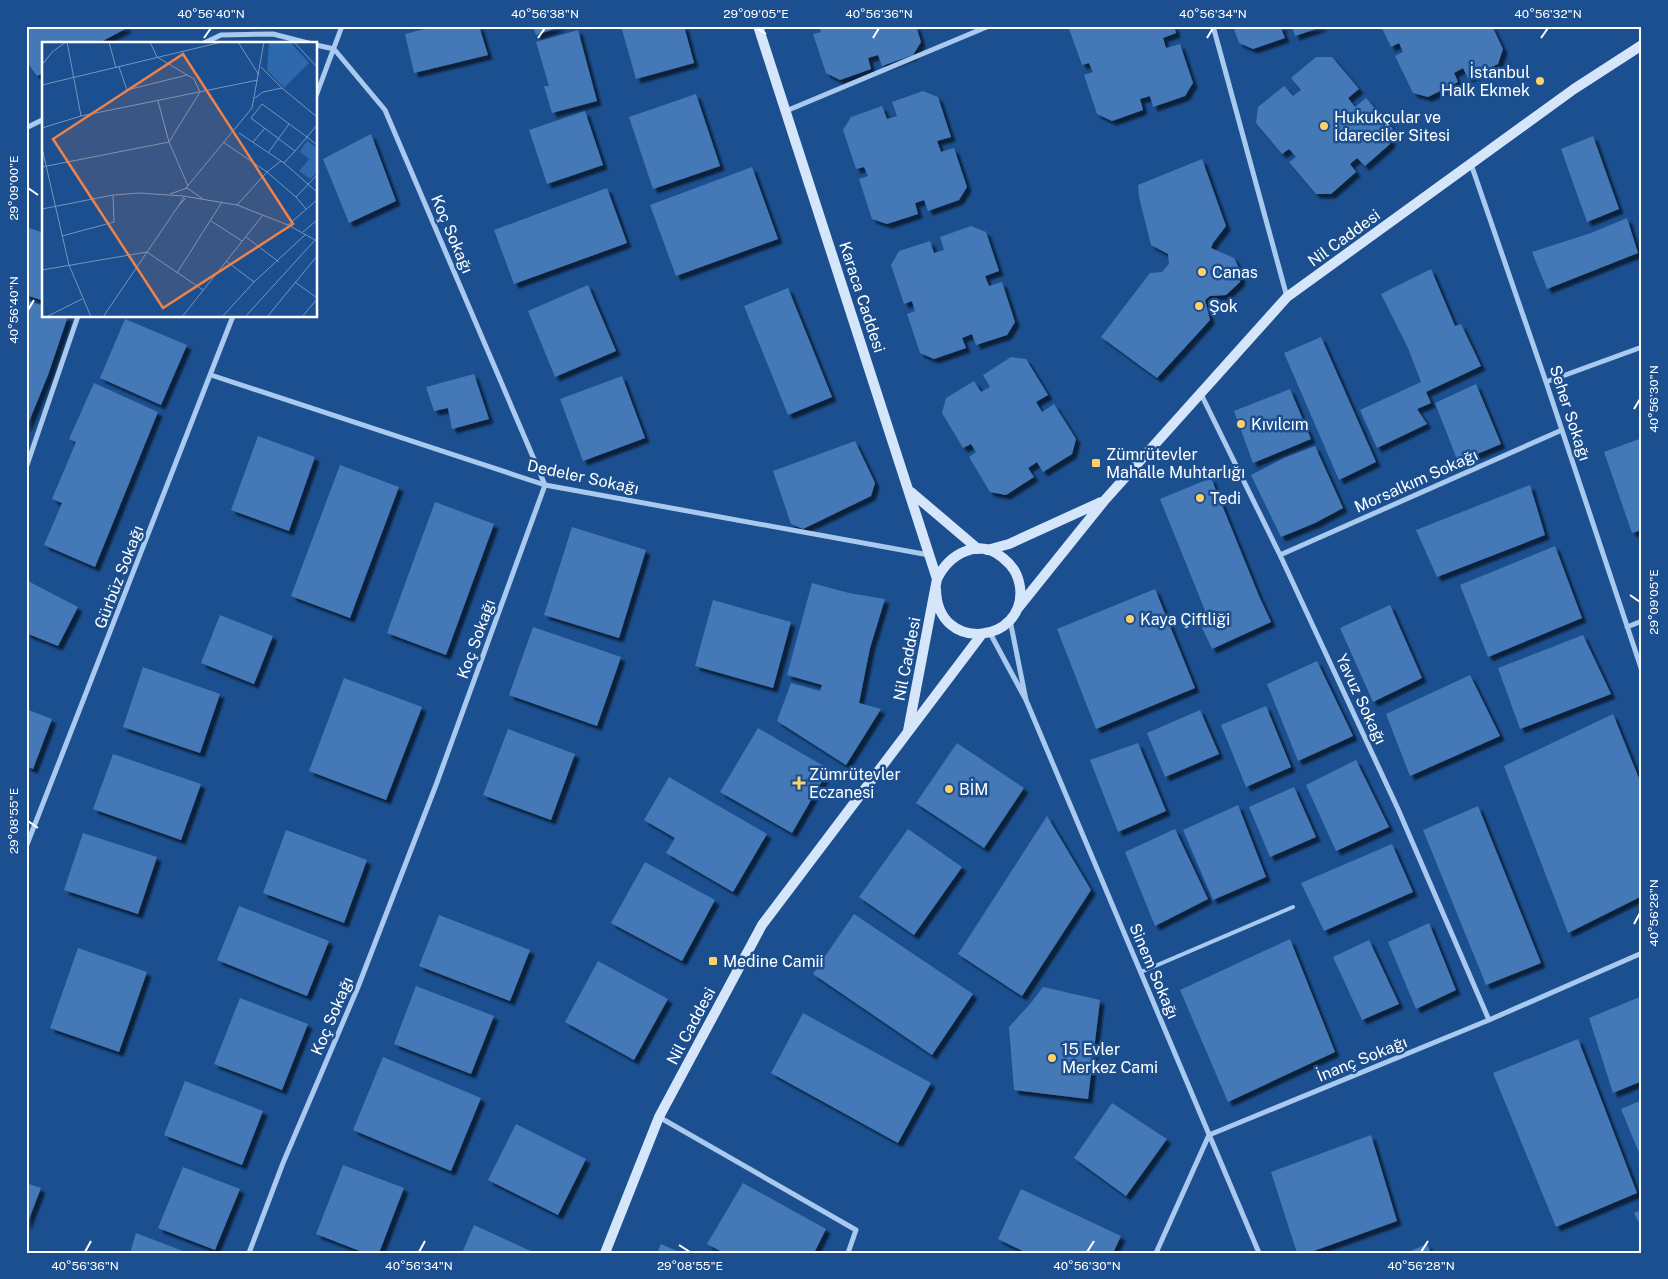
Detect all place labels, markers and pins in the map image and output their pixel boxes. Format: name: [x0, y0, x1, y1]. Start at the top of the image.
place label: İstanbul Halk Ekmek: [1441, 62, 1530, 100]
marker: İstanbul Halk Ekmek: [1534, 75, 1546, 87]
place label: Hukukçular ve İdareciler Sitesi: [1334, 108, 1450, 145]
marker: Hukukçular ve İdareciler Sitesi: [1318, 120, 1330, 132]
place label: Canas: [1212, 263, 1258, 282]
marker: Canas: [1196, 266, 1208, 278]
place label: Şok: [1209, 297, 1238, 316]
marker: Şok: [1193, 300, 1205, 312]
place label: Kıvılcım: [1251, 415, 1309, 434]
marker: Kıvılcım: [1235, 418, 1247, 430]
place label: Zümrütevler Mahalle Muhtarlığı: [1106, 445, 1245, 482]
marker: Zümrütevler Mahalle Muhtarlığı: [1090, 457, 1102, 469]
place label: Tedi: [1210, 489, 1241, 508]
marker: Tedi: [1194, 492, 1206, 504]
place label: Kaya Çiftliği: [1140, 610, 1230, 629]
marker: Kaya Çiftliği: [1124, 613, 1136, 625]
place label: Zümrütevler Eczanesi: [809, 765, 901, 802]
marker: Zümrütevler Eczanesi: [793, 777, 805, 789]
place label: BİM: [959, 779, 989, 799]
marker: BİM: [943, 783, 955, 795]
place label: Medine Camii: [723, 952, 824, 971]
marker: Medine Camii: [707, 955, 719, 967]
place label: 15 Evler Merkez Cami: [1062, 1040, 1158, 1077]
marker: 15 Evler Merkez Cami: [1046, 1052, 1058, 1064]

